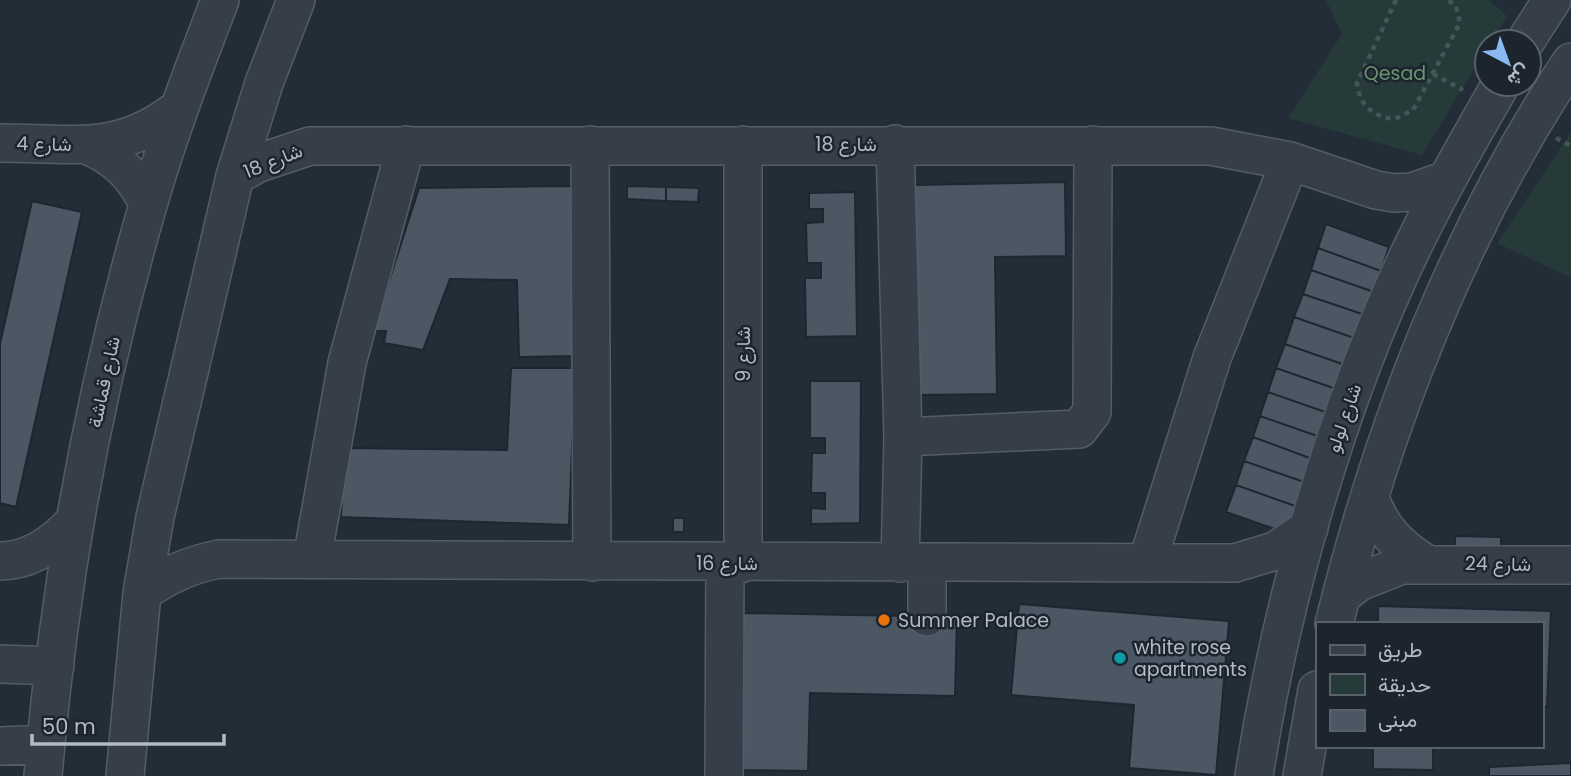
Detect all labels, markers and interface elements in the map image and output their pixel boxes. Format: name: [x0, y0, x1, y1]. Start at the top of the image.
north arrow: [1473, 28, 1543, 98]
text: ش: [1501, 58, 1536, 93]
park label: Qesad: [1364, 60, 1426, 87]
street label: شارع 4: [16, 130, 72, 158]
street label: شارع 18: [815, 131, 877, 158]
street label: شارع 18: [239, 137, 307, 185]
street label: شارع 9: [730, 326, 757, 382]
street label: شارع قماشة: [81, 334, 127, 430]
street label: شارع لولو: [1320, 380, 1368, 456]
street label: شارع 16: [696, 550, 758, 577]
street label: شارع 24: [1465, 550, 1531, 578]
place label: Summer Palace: [898, 607, 1049, 634]
marker: Summer Palace: [876, 612, 892, 628]
legend: [1316, 622, 1543, 748]
place label: white rose apartments: [1134, 634, 1247, 683]
text: طريق: [1378, 635, 1423, 664]
marker: white rose apartments: [1112, 650, 1128, 666]
text: حديقة: [1378, 670, 1431, 699]
scale bar: [32, 702, 224, 746]
text: مبنى: [1378, 705, 1417, 734]
text: 50 m: [42, 712, 96, 741]

